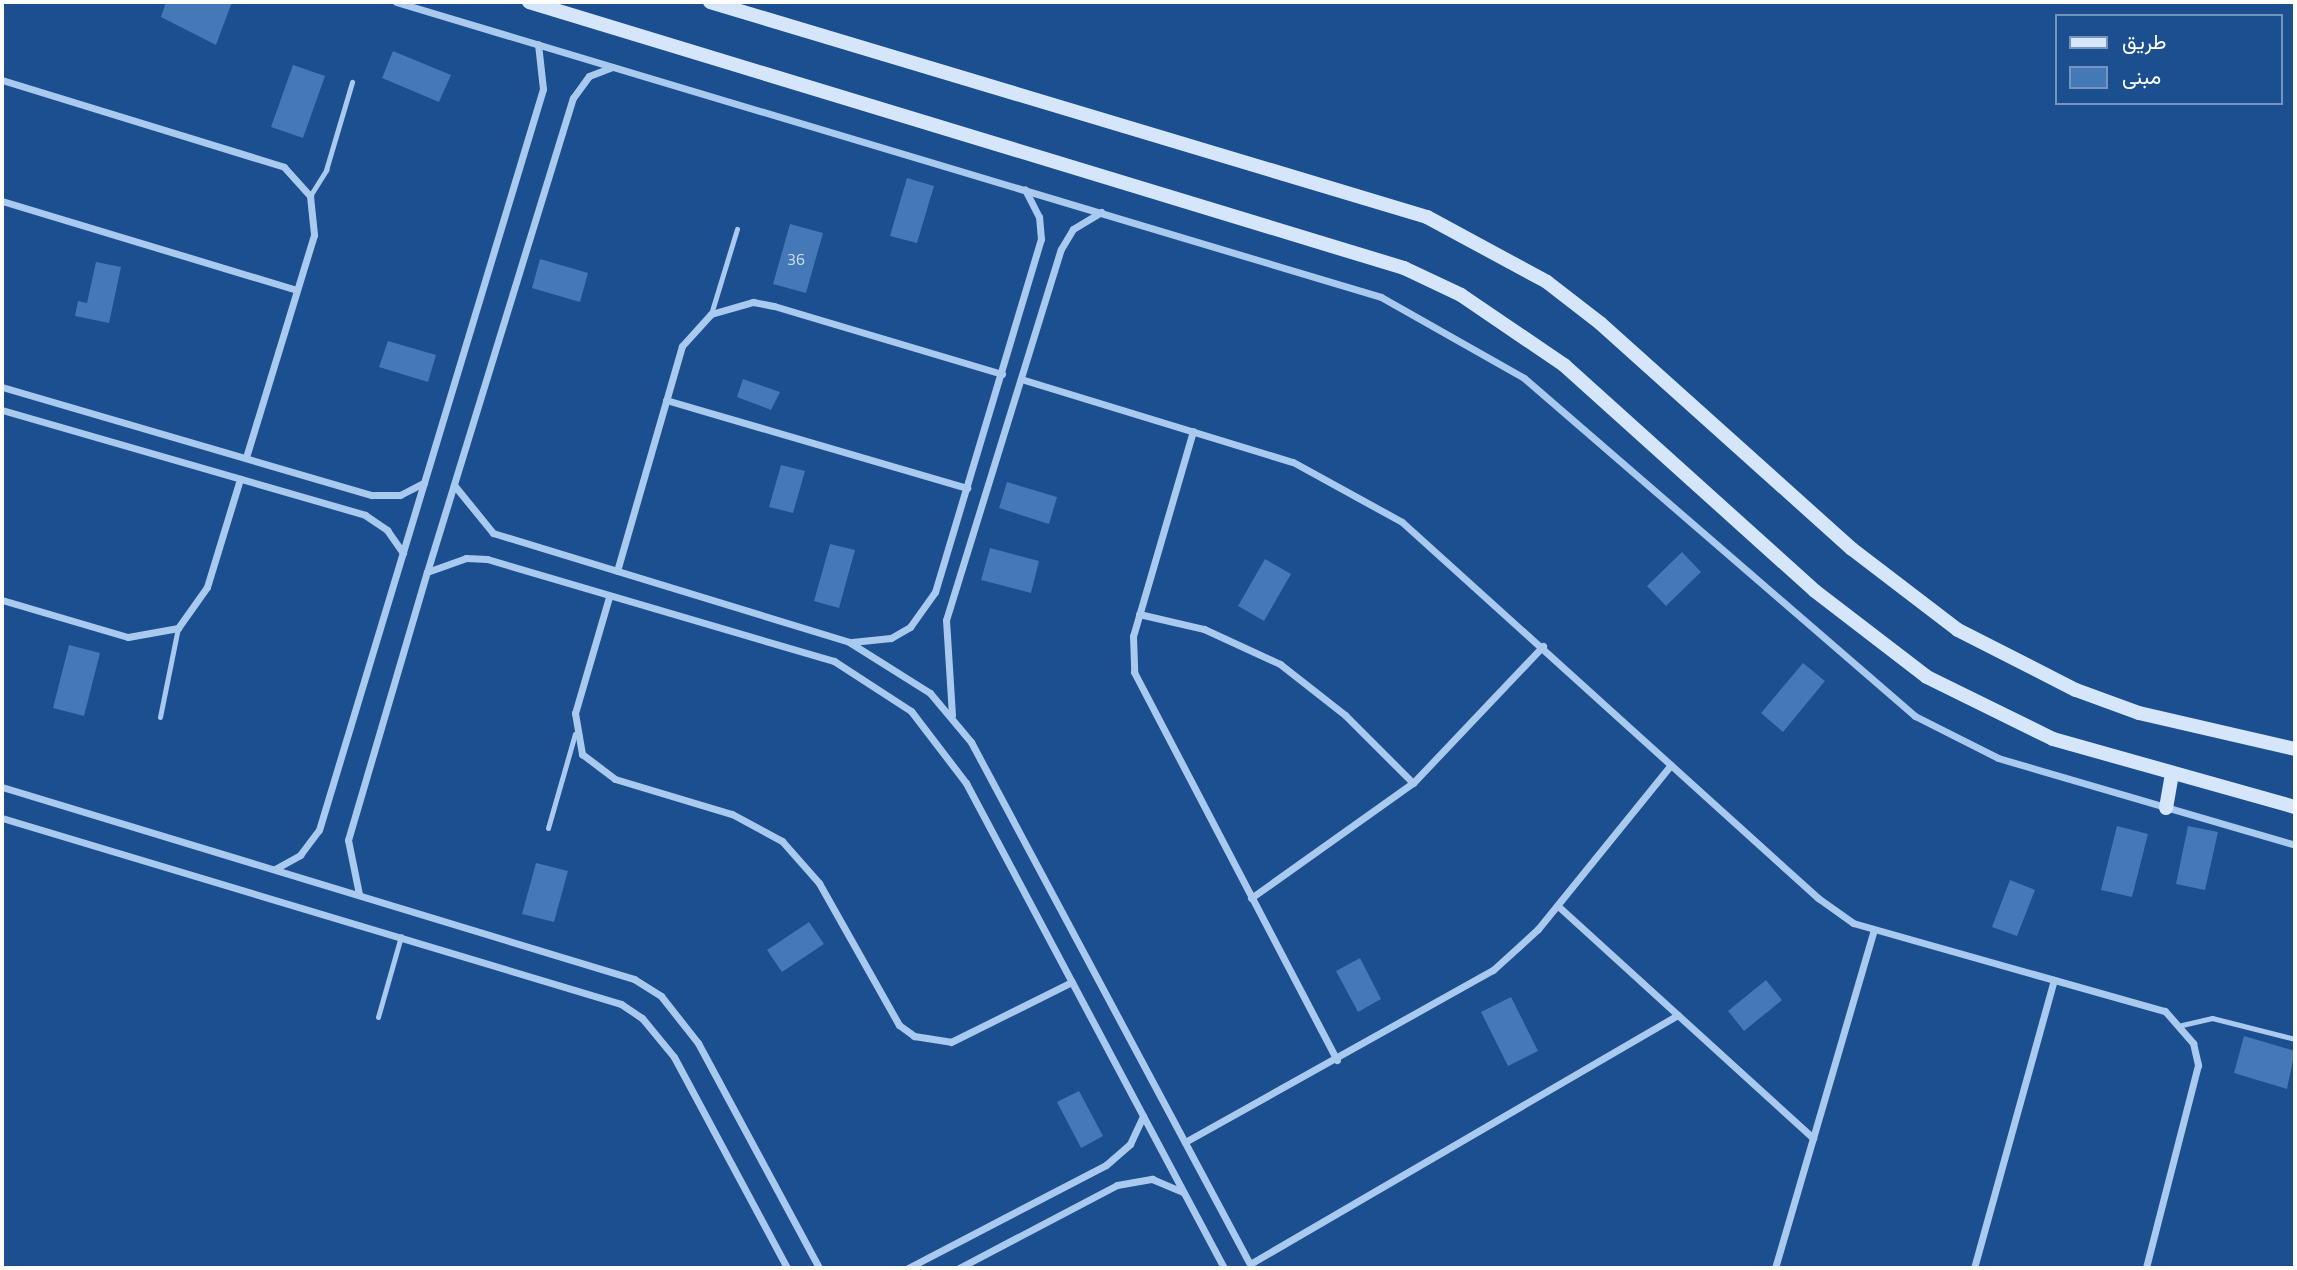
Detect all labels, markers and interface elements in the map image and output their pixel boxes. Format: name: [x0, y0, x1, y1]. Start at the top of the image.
legend: [2056, 14, 2283, 105]
text: طريق: [2122, 25, 2167, 57]
text: مبنى: [2122, 60, 2161, 92]
house number: 36: [787, 249, 805, 269]

